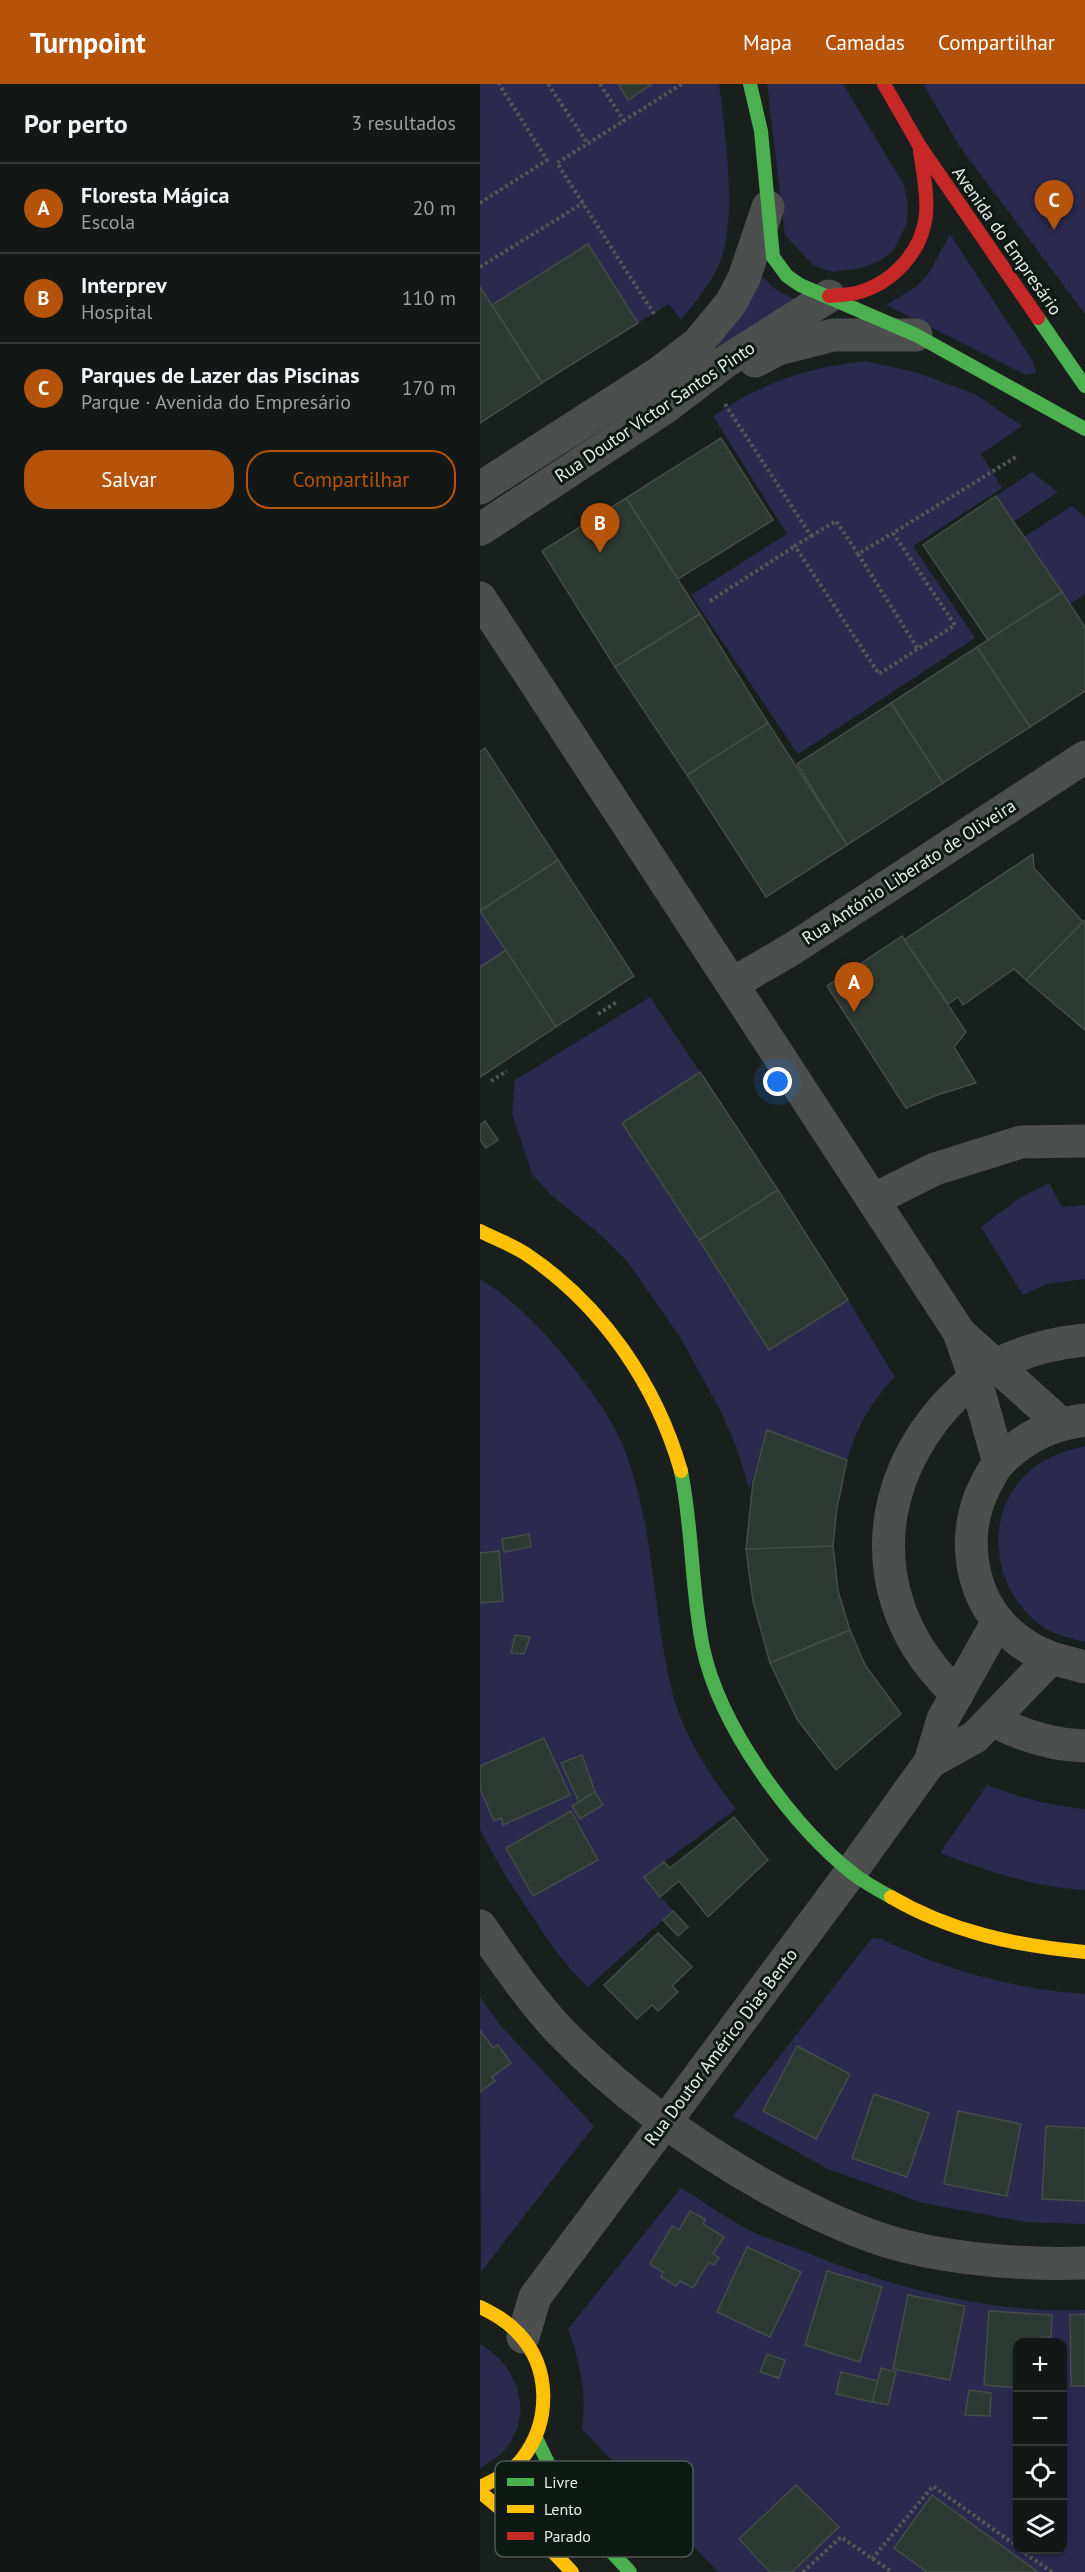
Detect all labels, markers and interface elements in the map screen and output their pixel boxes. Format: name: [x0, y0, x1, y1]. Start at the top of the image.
text: Turnpoint: [30, 24, 146, 61]
text: Mapa: [743, 29, 792, 56]
text: Camadas: [825, 29, 905, 56]
text: Compartilhar: [938, 29, 1055, 56]
text: Por perto: [24, 107, 128, 140]
text: 3 resultados: [351, 110, 456, 136]
street label: Avenida do Empresário: [947, 162, 1067, 319]
pin: C: [1034, 180, 1074, 230]
text: Floresta Mágica: [81, 181, 229, 209]
text: A: [37, 195, 50, 221]
text: 20 m: [413, 195, 456, 221]
text: Escola: [81, 209, 135, 235]
text: Interprev: [81, 271, 167, 299]
text: B: [38, 285, 49, 311]
text: 110 m: [402, 285, 456, 311]
text: Hospital: [81, 299, 152, 325]
street label: Rua Doutor Víctor Santos Pinto: [550, 336, 759, 487]
text: Parques de Lazer das Piscinas: [81, 361, 359, 389]
text: C: [38, 375, 49, 401]
text: 170 m: [402, 375, 456, 401]
text: Parque · Avenida do Empresário: [81, 389, 351, 415]
button: Salvar: [24, 450, 234, 509]
button: Compartilhar: [246, 450, 456, 509]
pin: B: [580, 504, 620, 553]
street label: Rua António Liberato de Oliveira: [797, 794, 1020, 949]
pin: A: [834, 962, 874, 1012]
your location: [763, 1067, 792, 1096]
street label: Rua Doutor Américo Dias Bento: [639, 1943, 802, 2150]
map controls: [1013, 2338, 1067, 2554]
button: +: [1013, 2338, 1067, 2392]
button: −: [1013, 2392, 1067, 2446]
button: locate: [1013, 2446, 1067, 2500]
legend: [495, 2461, 693, 2557]
text: Livre: [544, 2472, 578, 2492]
text: Lento: [544, 2499, 582, 2519]
button: layers: [1013, 2500, 1067, 2554]
text: Parado: [544, 2526, 591, 2546]

